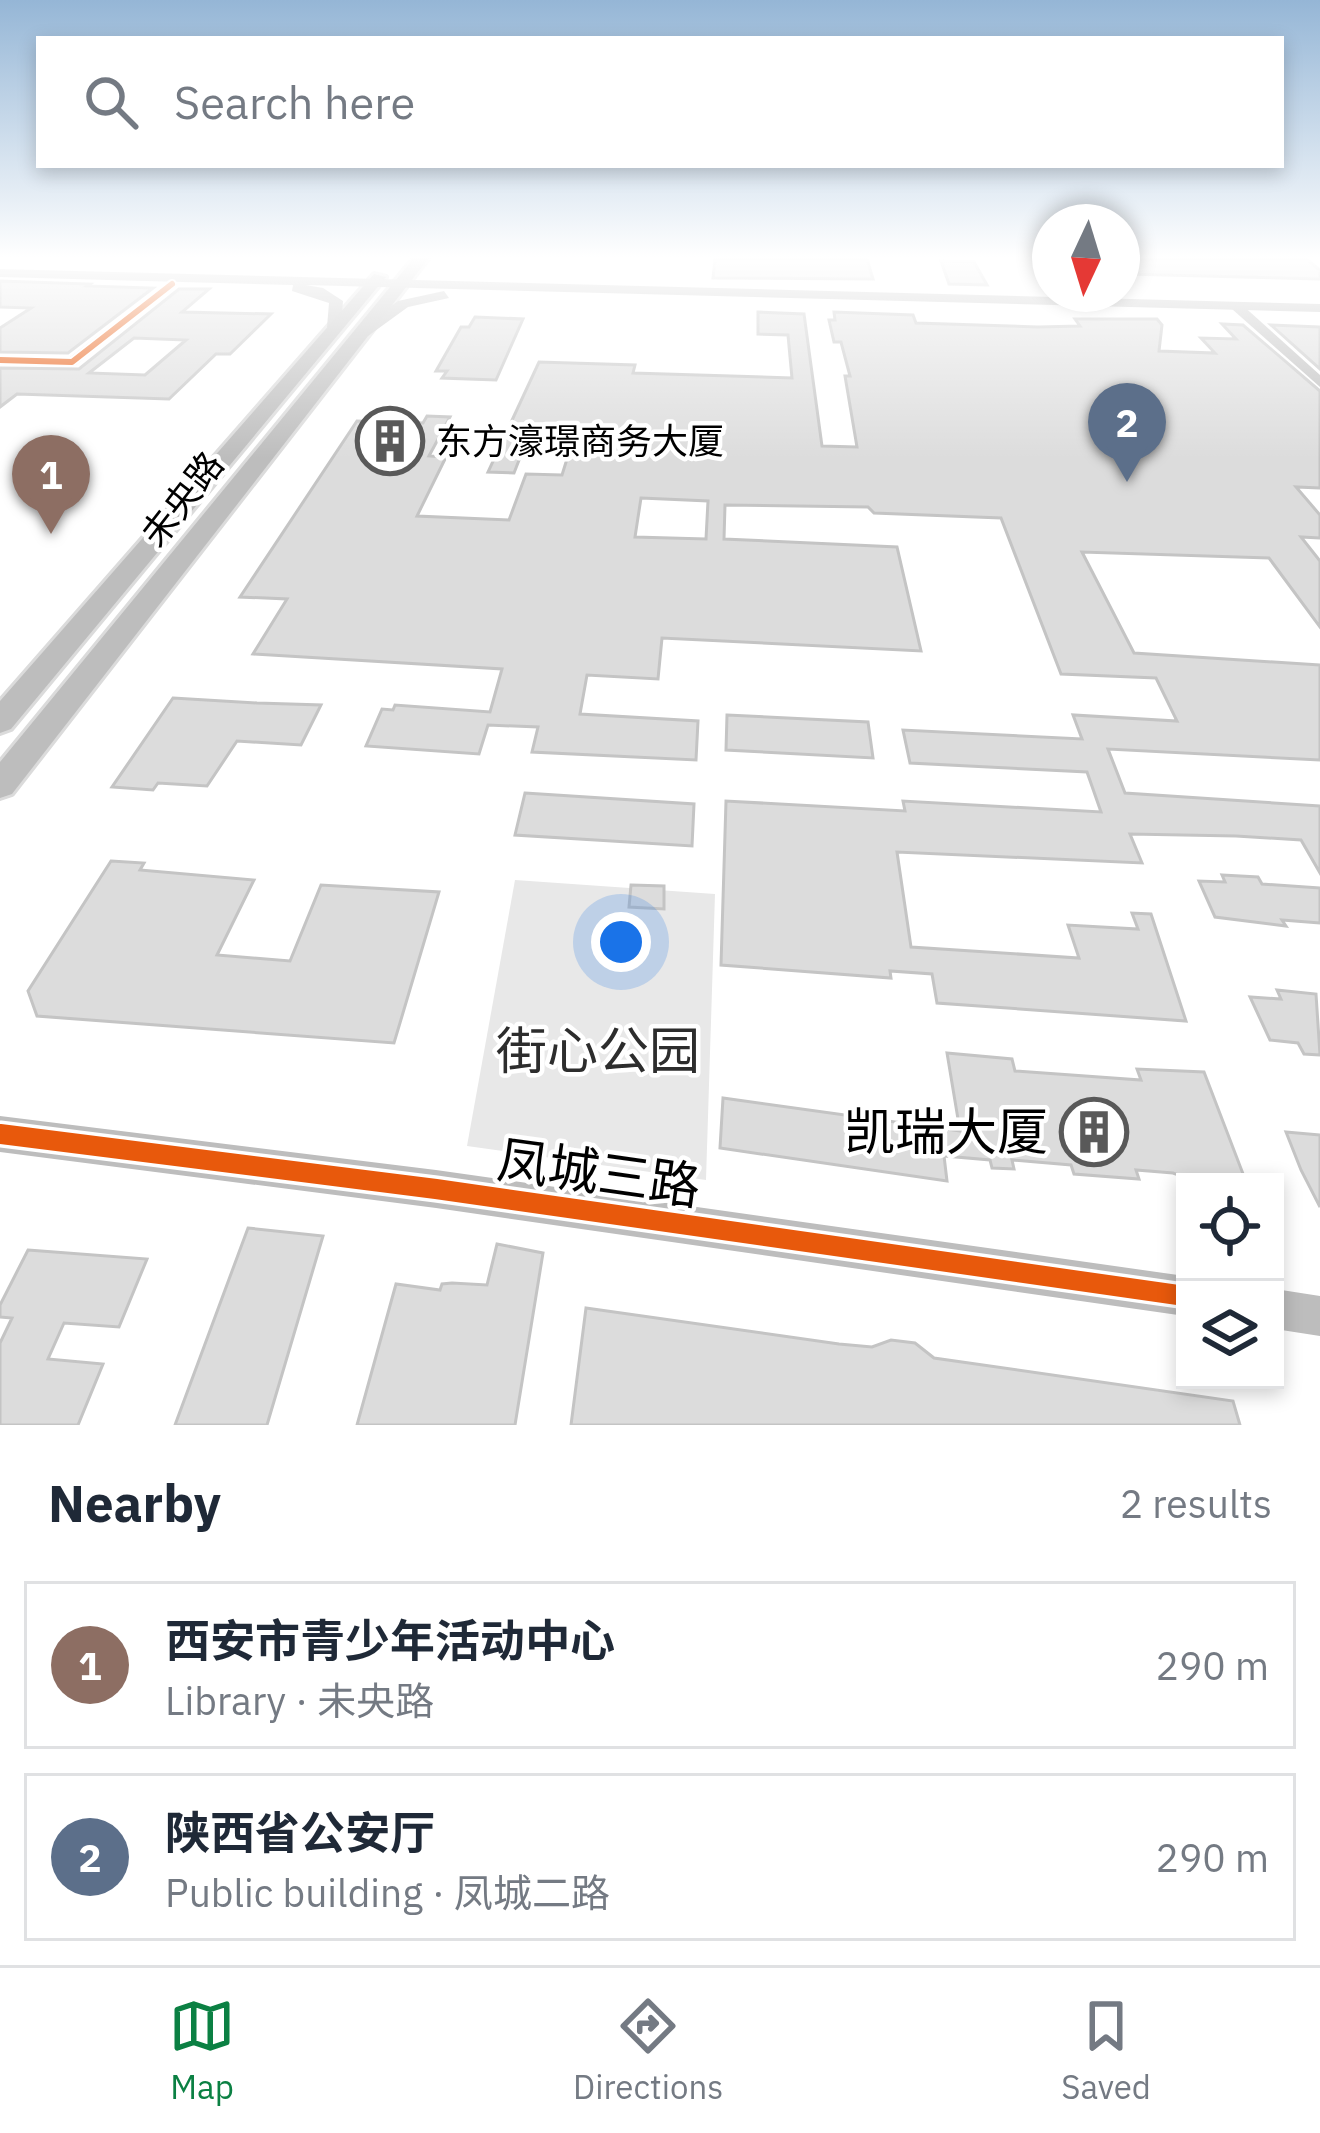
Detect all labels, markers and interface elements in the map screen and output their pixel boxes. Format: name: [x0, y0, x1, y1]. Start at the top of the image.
search box: [36, 36, 1284, 168]
icon: search: [78, 69, 144, 135]
text: Search here: [174, 73, 415, 131]
north arrow: [1032, 204, 1140, 312]
pin: 2: [1088, 383, 1166, 482]
building icon: 东方濠璟商务大厦: [355, 406, 425, 476]
place label: 东方濠璟商务大厦: [436, 417, 724, 464]
pin: 1: [12, 435, 90, 534]
street label: 未央路: [130, 442, 233, 556]
your location: [591, 912, 651, 972]
park label: 街心公园: [496, 1017, 700, 1083]
building icon: 凯瑞大厦: [1059, 1097, 1129, 1167]
place label: 凯瑞大厦: [844, 1098, 1048, 1164]
street label: 凤城三路: [494, 1125, 705, 1219]
map controls: [1176, 1173, 1284, 1389]
button: locate: [1176, 1173, 1284, 1281]
button: layers: [1176, 1281, 1284, 1389]
text: Nearby: [48, 1470, 221, 1536]
text: 2 results: [1120, 1478, 1272, 1529]
text: 西安市青少年活动中心: [165, 1611, 615, 1669]
text: 1: [78, 1640, 102, 1691]
text: 290 m: [1156, 1640, 1269, 1691]
text: Library · 未央路: [165, 1675, 434, 1726]
text: 陕西省公安厅: [165, 1803, 435, 1861]
text: 2: [78, 1832, 102, 1883]
text: 290 m: [1156, 1832, 1269, 1883]
text: Public building · 凤城二路: [165, 1867, 610, 1918]
tab: Map: [169, 1993, 235, 2108]
tab: Directions: [573, 1993, 723, 2108]
tab: Saved: [1061, 1993, 1151, 2108]

